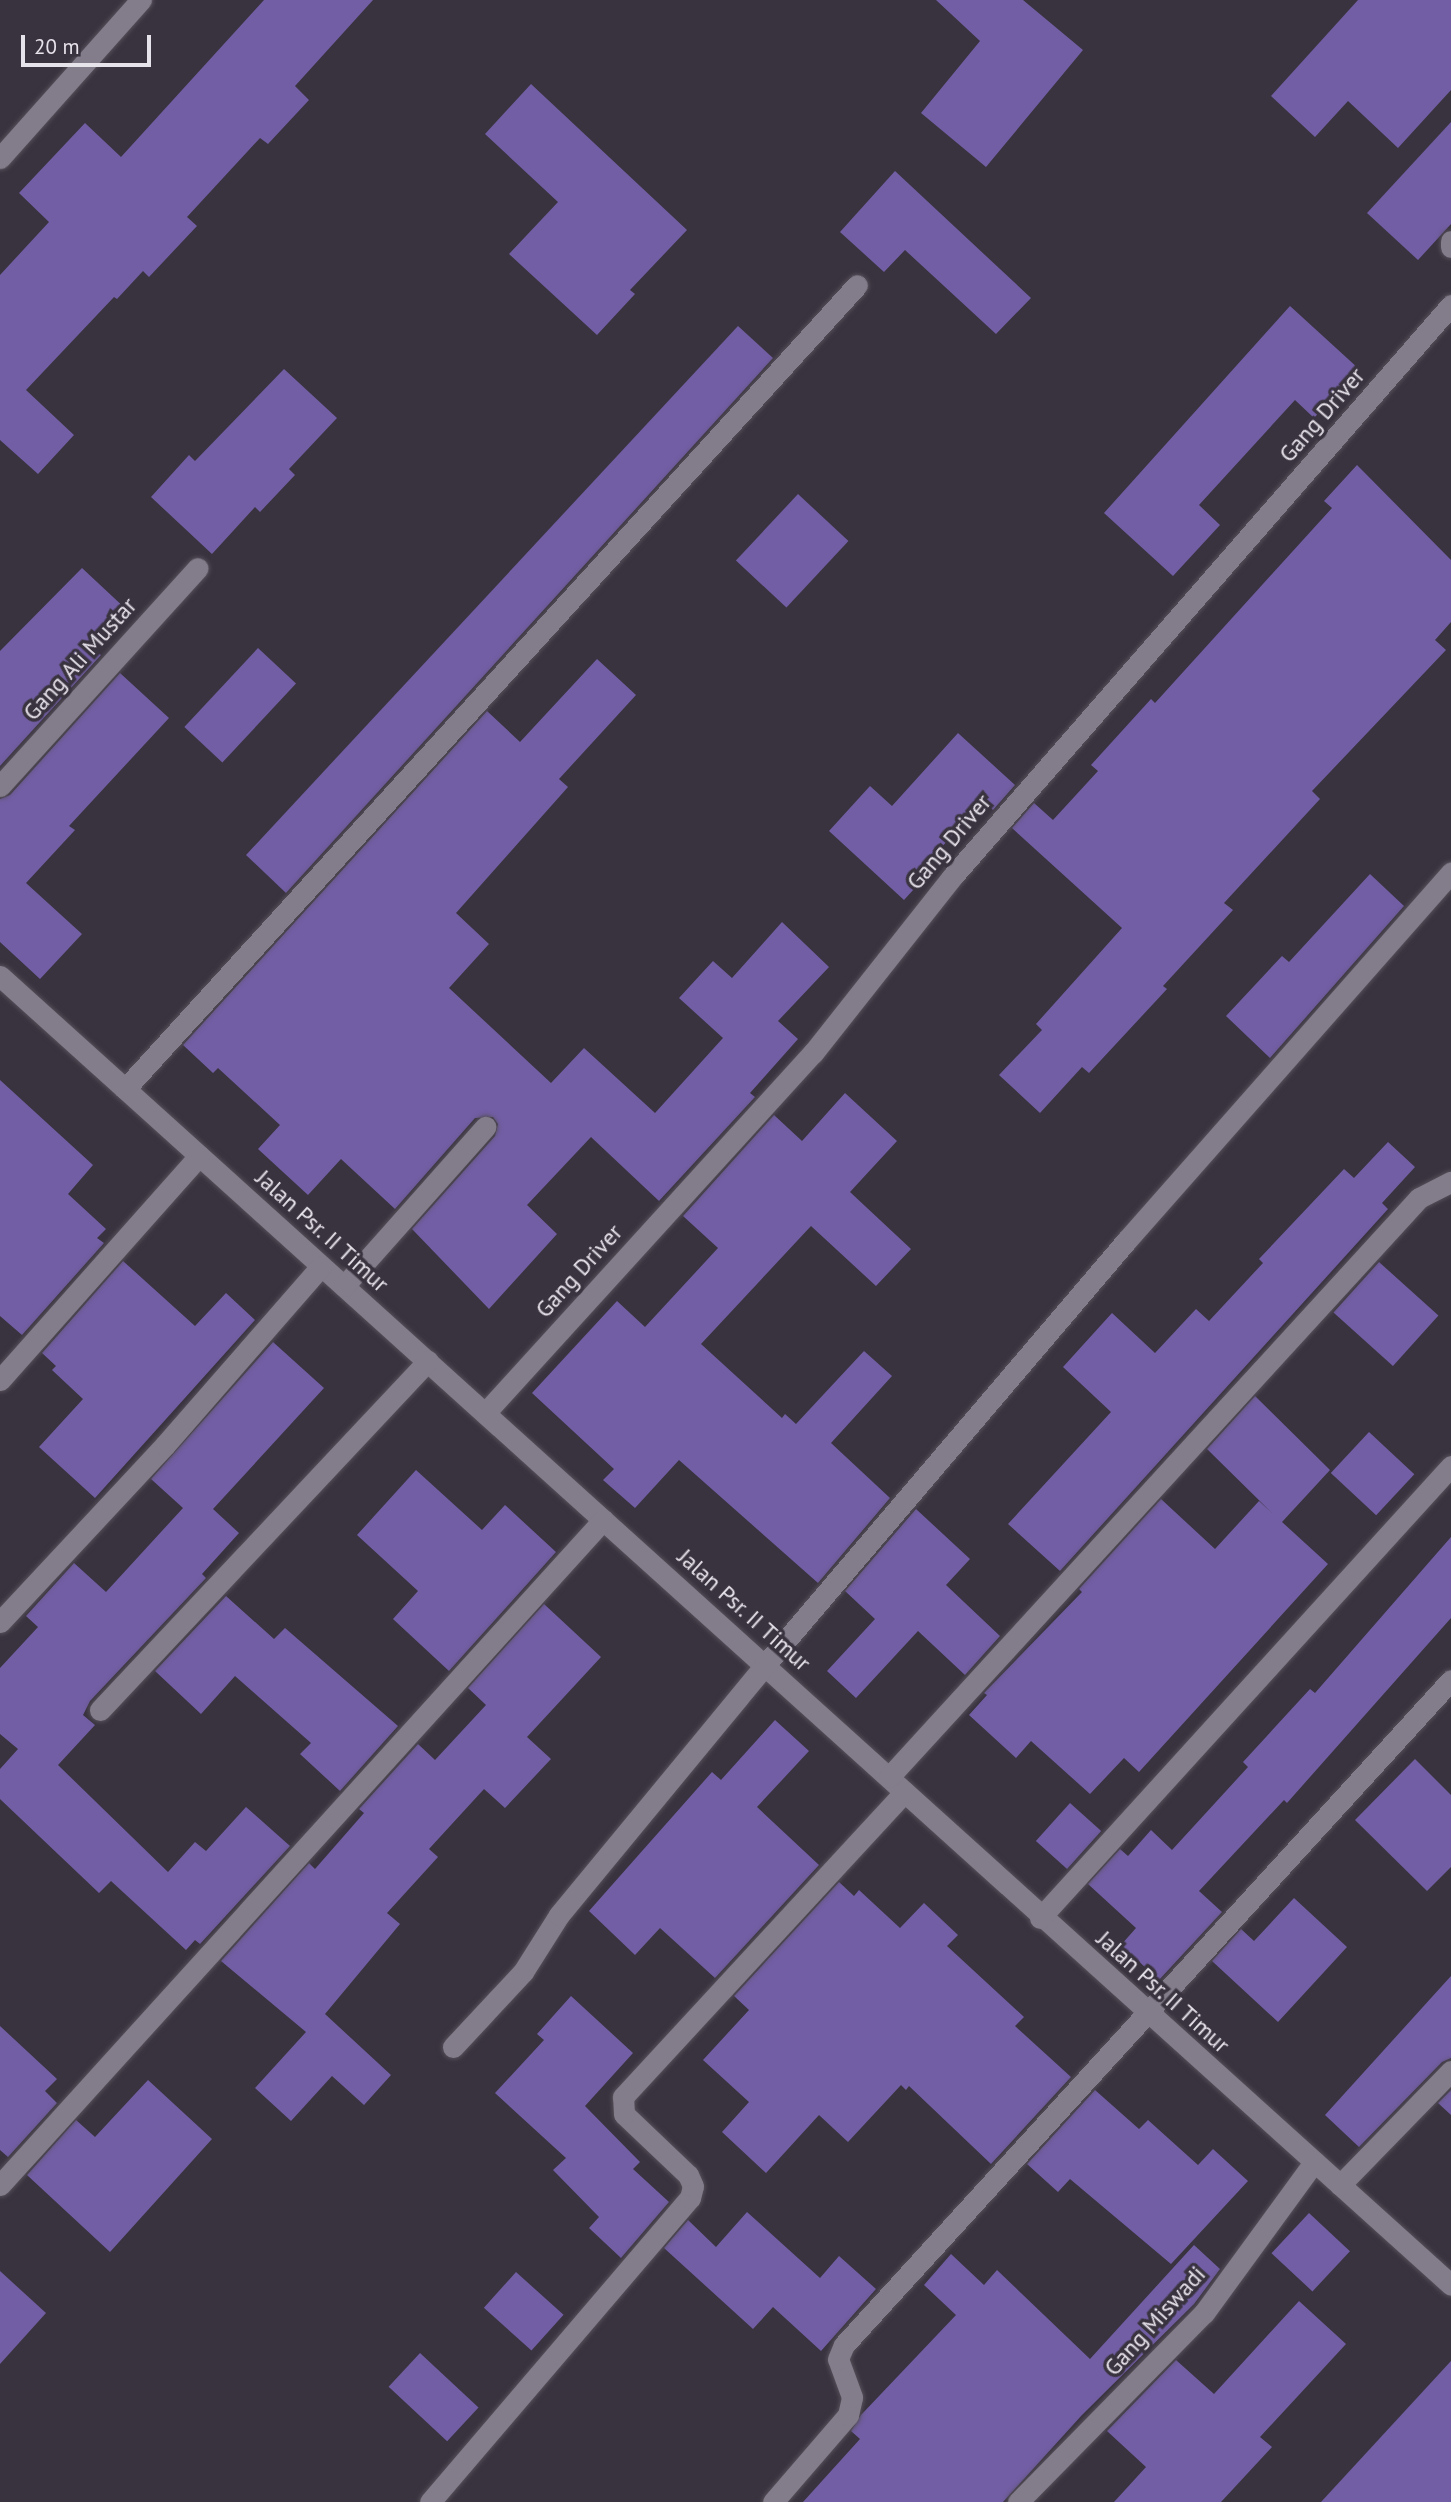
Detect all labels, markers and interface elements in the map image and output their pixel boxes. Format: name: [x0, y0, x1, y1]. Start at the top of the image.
scale bar: [24, 21, 154, 65]
text: 20 m: [34, 33, 80, 60]
street label: Gang Driver: [1274, 362, 1370, 468]
street label: Gang Ali Mustar: [17, 592, 143, 726]
street label: Gang Driver: [901, 789, 997, 895]
street label: Jalan Psr. II Timur: [249, 1163, 395, 1299]
street label: Gang Driver: [530, 1219, 628, 1323]
street label: Jalan Psr. II Timur: [671, 1542, 817, 1678]
street label: Jalan Psr. II Timur: [1090, 1924, 1236, 2060]
street label: Gang Miswadi: [1099, 2261, 1211, 2381]

